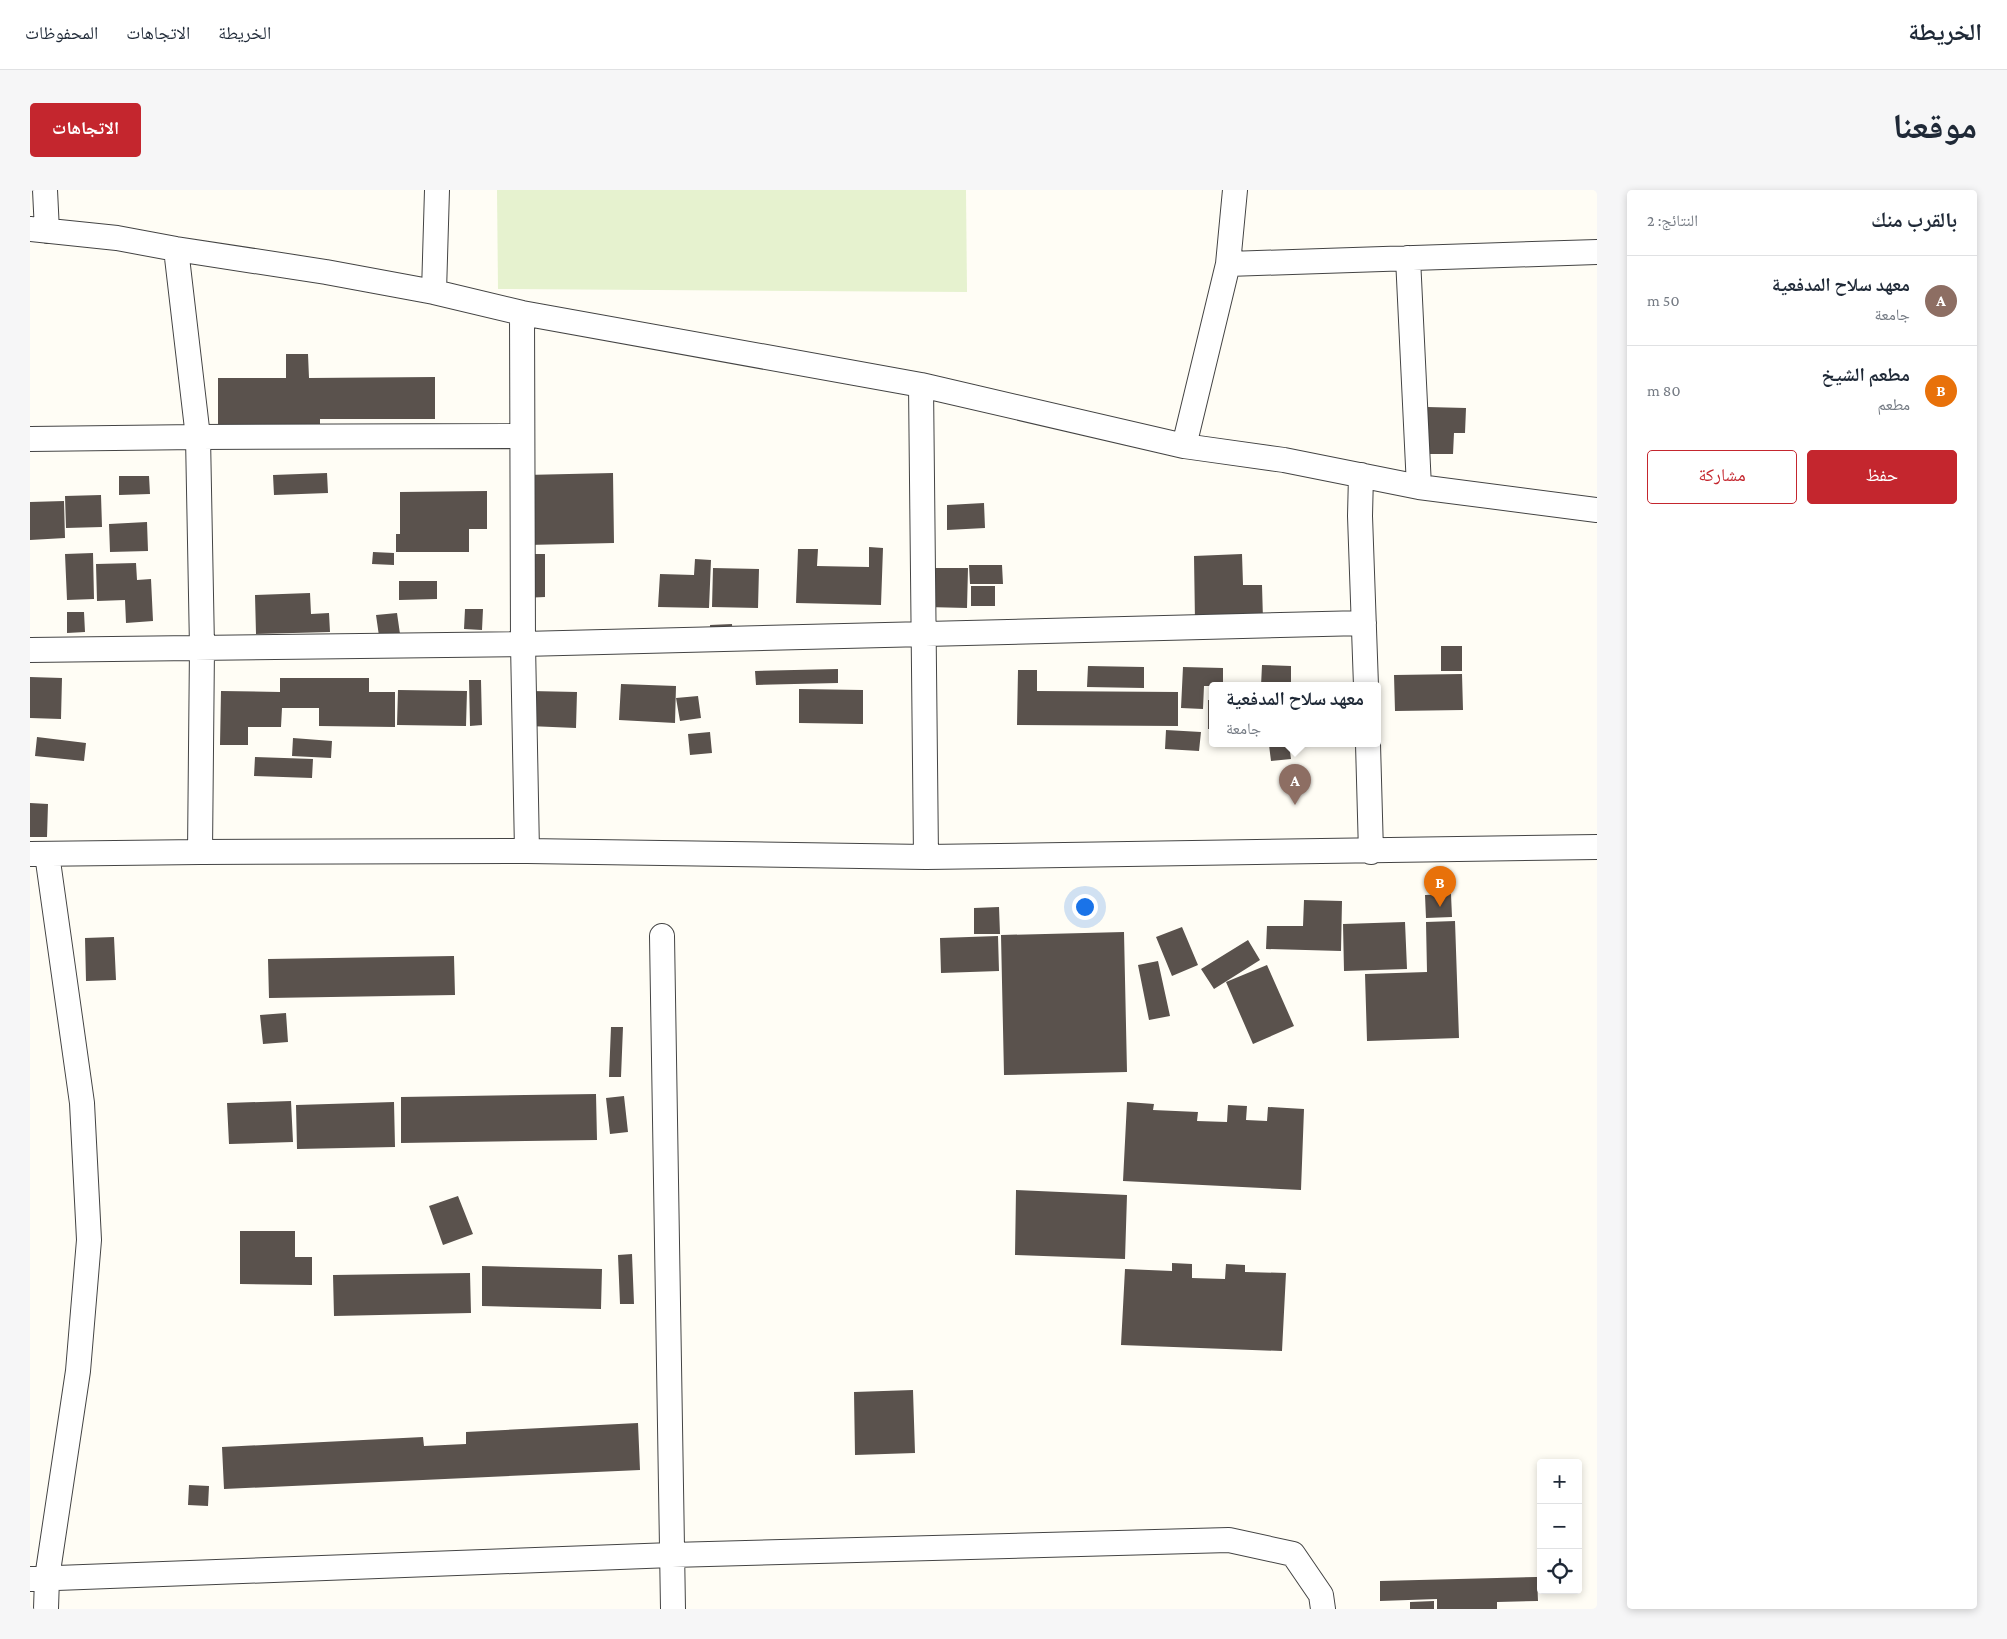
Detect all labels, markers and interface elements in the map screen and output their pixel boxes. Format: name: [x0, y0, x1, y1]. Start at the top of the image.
text: الخريطة: [1908, 18, 1982, 45]
text: المحفوظات: [25, 23, 98, 43]
text: الاتجاهات: [126, 23, 190, 43]
text: الخريطة: [218, 23, 271, 43]
button: الاتجاهات: [30, 103, 141, 157]
text: موقعنا: [1892, 107, 1977, 146]
text: بالقرب منك: [1871, 208, 1957, 232]
text: النتائج: 2: [1647, 212, 1698, 229]
text: معهد سلاح المدفعية: [1772, 274, 1910, 295]
text: 50 m: [1647, 292, 1679, 309]
text: A: [1936, 292, 1946, 309]
text: جامعة: [1875, 306, 1910, 323]
text: مطعم الشيخ: [1822, 364, 1910, 385]
text: 80 m: [1647, 382, 1681, 399]
text: B: [1936, 382, 1946, 399]
text: مطعم: [1878, 396, 1910, 413]
button: مشاركة: [1647, 450, 1797, 504]
button: حفظ: [1807, 450, 1957, 504]
popup: [1209, 682, 1381, 747]
text: معهد سلاح المدفعية: [1226, 688, 1364, 709]
text: جامعة: [1226, 720, 1261, 737]
pin: A: [1279, 764, 1311, 805]
pin: B: [1424, 866, 1456, 907]
your location: [1072, 894, 1098, 920]
map controls: [1537, 1459, 1582, 1594]
button: +: [1537, 1459, 1582, 1504]
button: −: [1537, 1504, 1582, 1549]
button: locate: [1537, 1549, 1582, 1594]

